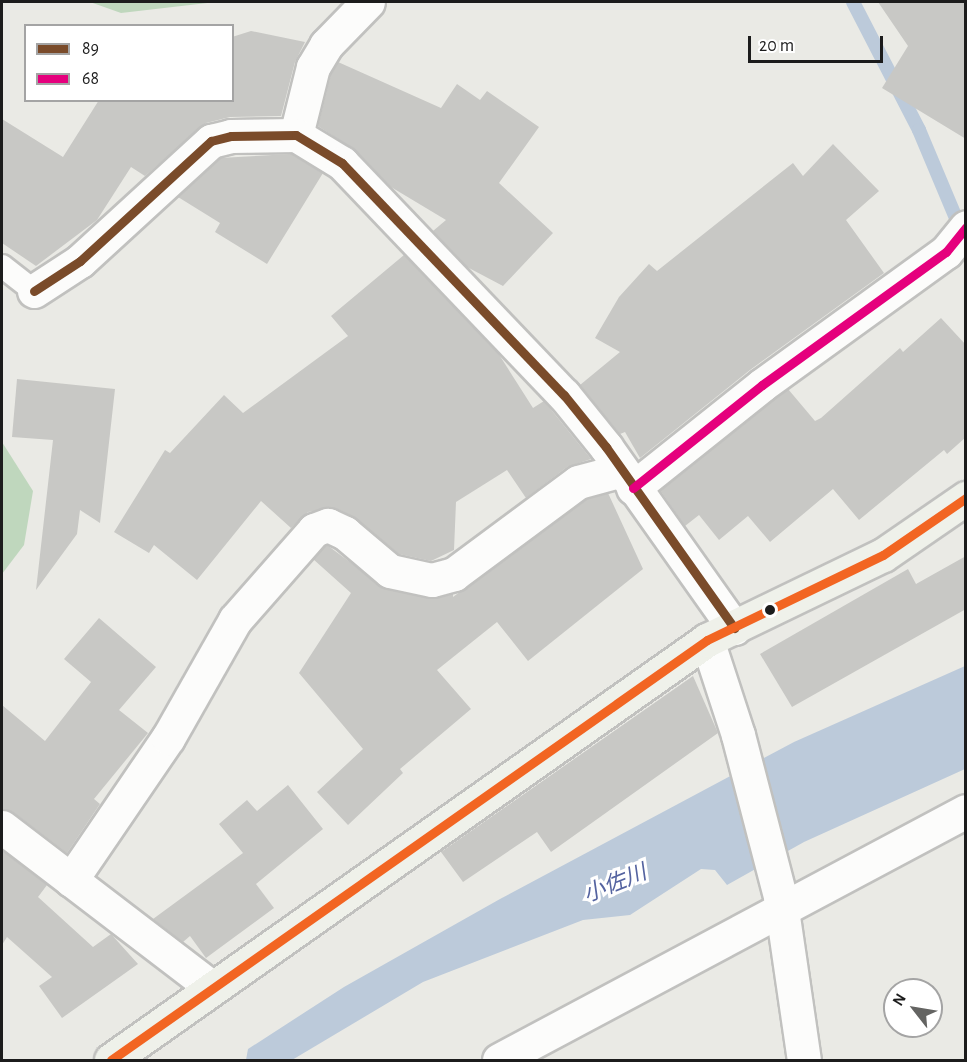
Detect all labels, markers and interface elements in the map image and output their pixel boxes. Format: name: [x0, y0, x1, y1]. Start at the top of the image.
legend: [24, 24, 234, 102]
scale bar: [751, 24, 886, 62]
text: 20 m: [759, 37, 794, 55]
text: 89: [82, 40, 99, 58]
text: 68: [82, 70, 99, 88]
unlabelled marker: [764, 604, 776, 616]
water label: 小佐川: [579, 859, 651, 909]
north arrow: [883, 978, 943, 1038]
text: N: [890, 991, 909, 1009]

